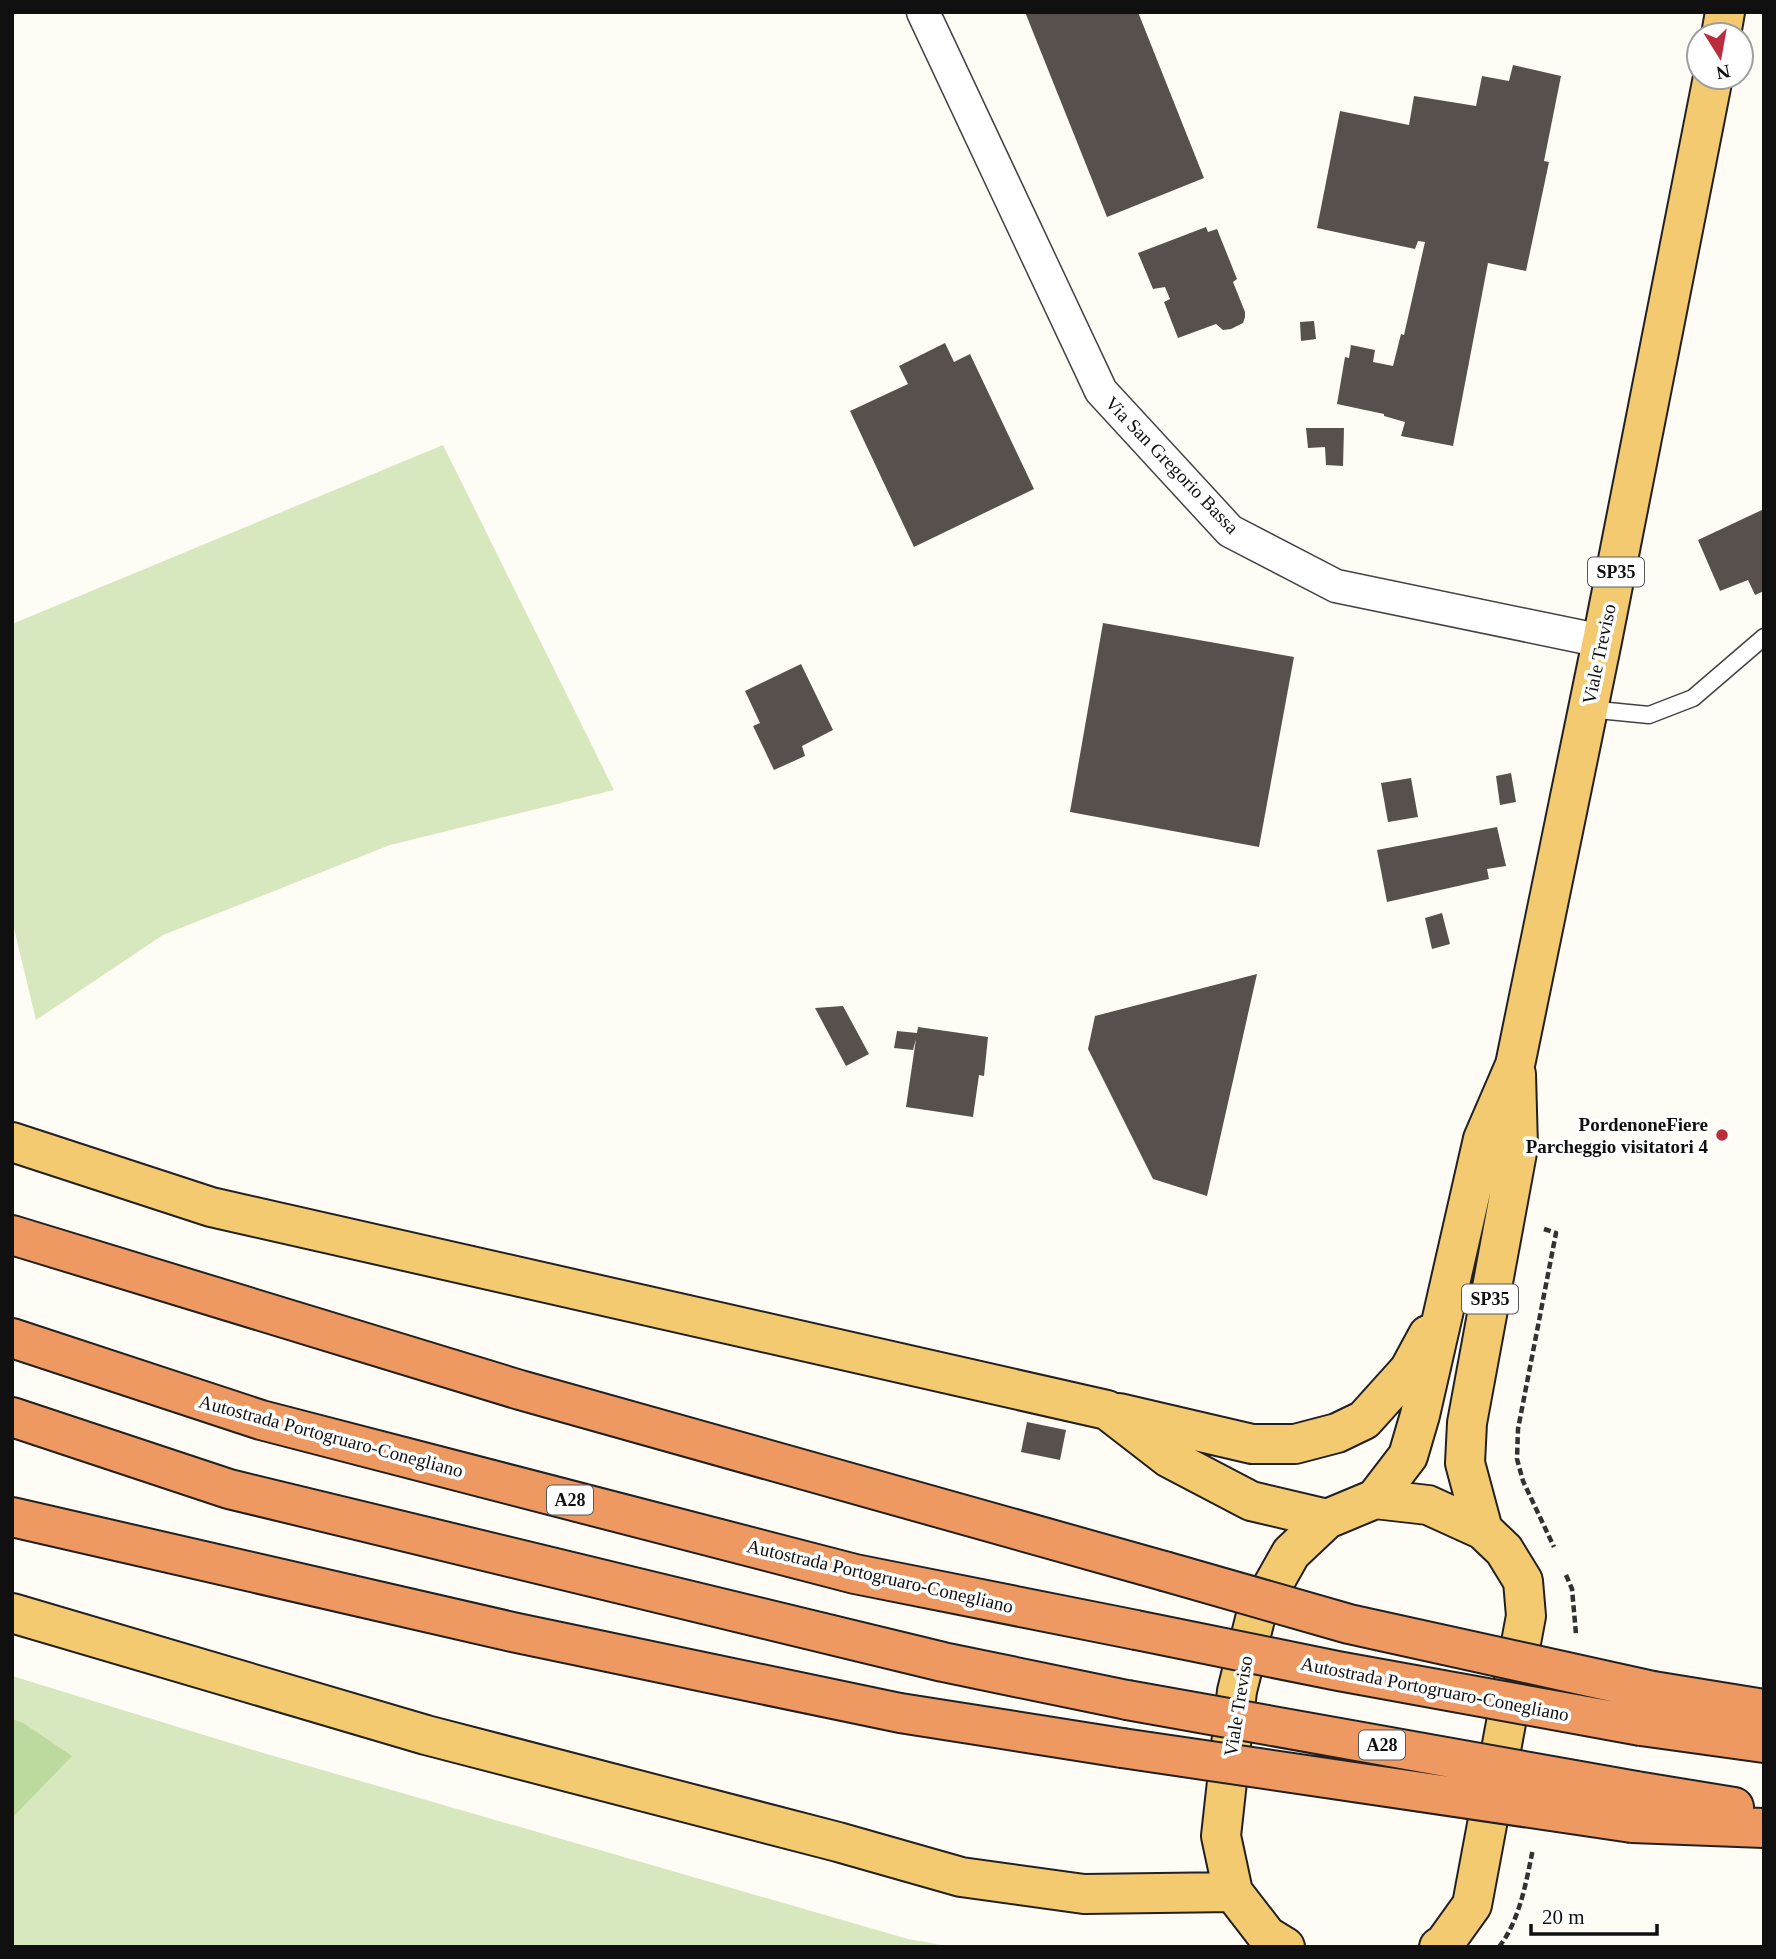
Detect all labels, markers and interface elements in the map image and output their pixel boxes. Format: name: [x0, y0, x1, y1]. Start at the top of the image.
north arrow: [1685, 21, 1755, 91]
text: N: [1714, 61, 1732, 84]
street label: Via San Gregorio Bassa: [1101, 392, 1243, 538]
road number: SP35: [1588, 558, 1644, 586]
street label: Viale Treviso: [1578, 602, 1620, 706]
place label: PordenoneFiere Parcheggio visitatori 4: [1526, 1114, 1708, 1157]
marker: PordenoneFiere Parcheggio visitatori 4: [1714, 1127, 1730, 1143]
road number: SP35: [1462, 1284, 1518, 1314]
street label: Autostrada Portogruaro-Conegliano: [197, 1391, 465, 1481]
road number: A28: [547, 1485, 593, 1514]
street label: Autostrada Portogruaro-Conegliano: [745, 1535, 1015, 1617]
street label: Autostrada Portogruaro-Conegliano: [1299, 1653, 1571, 1725]
street label: Viale Treviso: [1220, 1654, 1256, 1758]
road number: A28: [1359, 1730, 1405, 1760]
scale bar: [1531, 1892, 1657, 1936]
text: 20 m: [1542, 1905, 1585, 1929]

